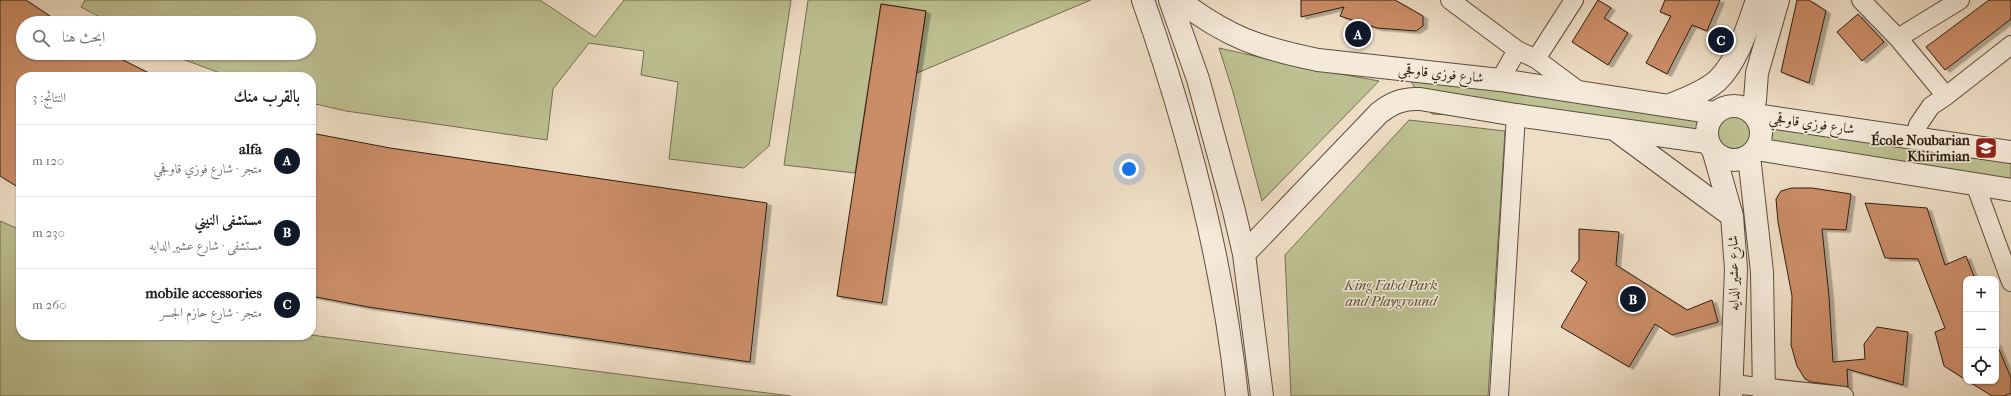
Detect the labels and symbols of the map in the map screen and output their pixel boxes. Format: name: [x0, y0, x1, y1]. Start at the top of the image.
pin: A: [1345, 19, 1371, 49]
pin: C: [1708, 25, 1734, 55]
street label: شارع فوزي قاوقجي: [1397, 61, 1485, 90]
street label: شارع فوزي قاوقجي: [1768, 109, 1856, 142]
place label: École Noubarian Khirimian: [1871, 131, 1971, 165]
school or university icon: École Noubarian Khirimian: [1973, 135, 1999, 161]
your location: [1119, 159, 1139, 179]
street label: شارع عشير الدايه: [1724, 235, 1746, 311]
park label: King Fahd Park and Playground: [1343, 277, 1438, 310]
pin: B: [1620, 284, 1646, 314]

